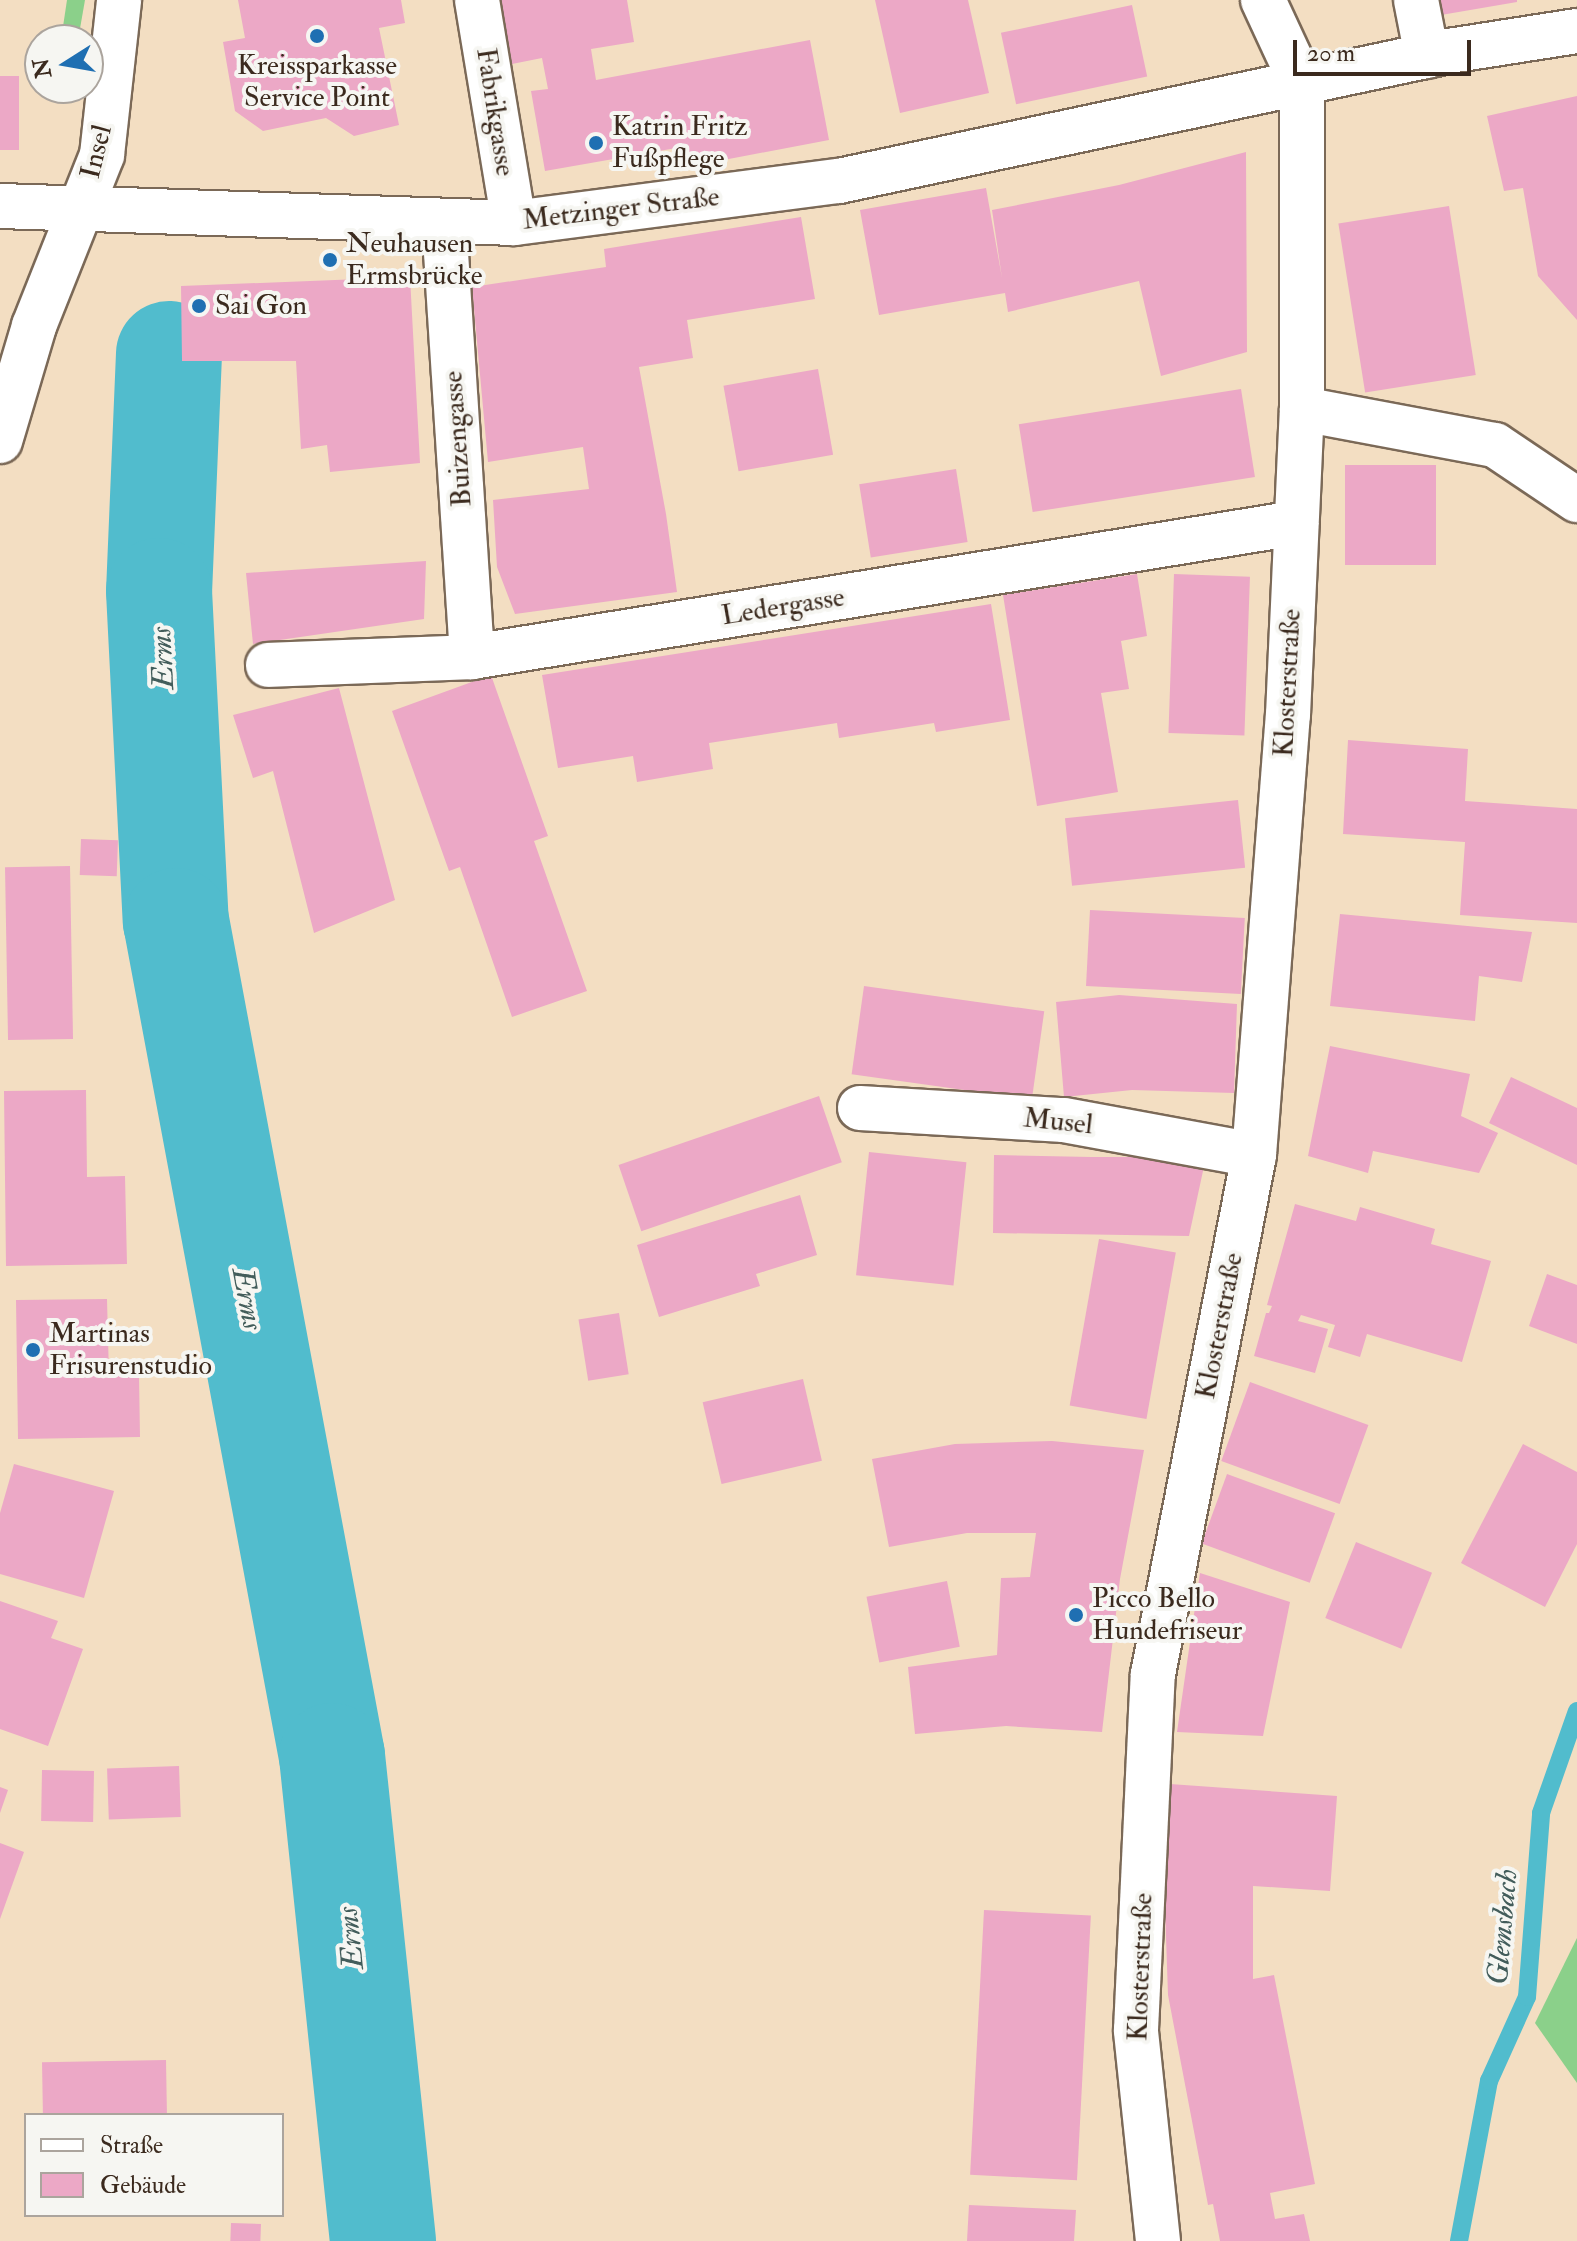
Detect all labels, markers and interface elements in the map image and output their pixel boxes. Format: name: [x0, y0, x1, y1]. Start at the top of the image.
north arrow: [24, 24, 104, 104]
scale bar: [1297, 24, 1475, 74]
marker: Kreissparkasse Service Point: [308, 27, 326, 45]
text: 20 m: [1307, 38, 1355, 69]
street label: Fabrikgasse: [468, 46, 522, 178]
place label: Kreissparkasse Service Point: [237, 49, 397, 115]
text: N: [27, 56, 58, 81]
place label: Katrin Fritz Fußpflege: [612, 110, 748, 176]
street label: Insel: [74, 122, 120, 182]
marker: Katrin Fritz Fußpflege: [587, 134, 605, 152]
street label: Metzinger Straße: [521, 180, 721, 238]
place label: Neuhausen Ermsbrücke: [346, 227, 482, 293]
marker: Neuhausen Ermsbrücke: [321, 251, 339, 269]
place label: Sai Gon: [215, 289, 307, 323]
marker: Sai Gon: [190, 297, 208, 315]
street label: Buizengasse: [436, 370, 480, 508]
street label: Ledergasse: [719, 581, 847, 633]
street label: Klosterstraße: [1267, 608, 1309, 758]
water label: Erms: [143, 626, 183, 690]
street label: Musel: [1022, 1102, 1094, 1142]
street label: Klosterstraße: [1189, 1250, 1251, 1402]
water label: Erms: [223, 1265, 271, 1333]
place label: Martinas Frisurenstudio: [49, 1317, 212, 1383]
marker: Martinas Frisurenstudio: [24, 1341, 42, 1359]
place label: Picco Bello Hundefriseur: [1092, 1582, 1242, 1648]
marker: Picco Bello Hundefriseur: [1067, 1606, 1085, 1624]
water label: Glemsbach: [1480, 1868, 1526, 1986]
street label: Klosterstraße: [1122, 1892, 1160, 2042]
water label: Erms: [330, 1905, 372, 1971]
legend: [24, 2113, 284, 2217]
text: Straße: [100, 2130, 163, 2161]
text: Gebäude: [100, 2170, 186, 2201]

